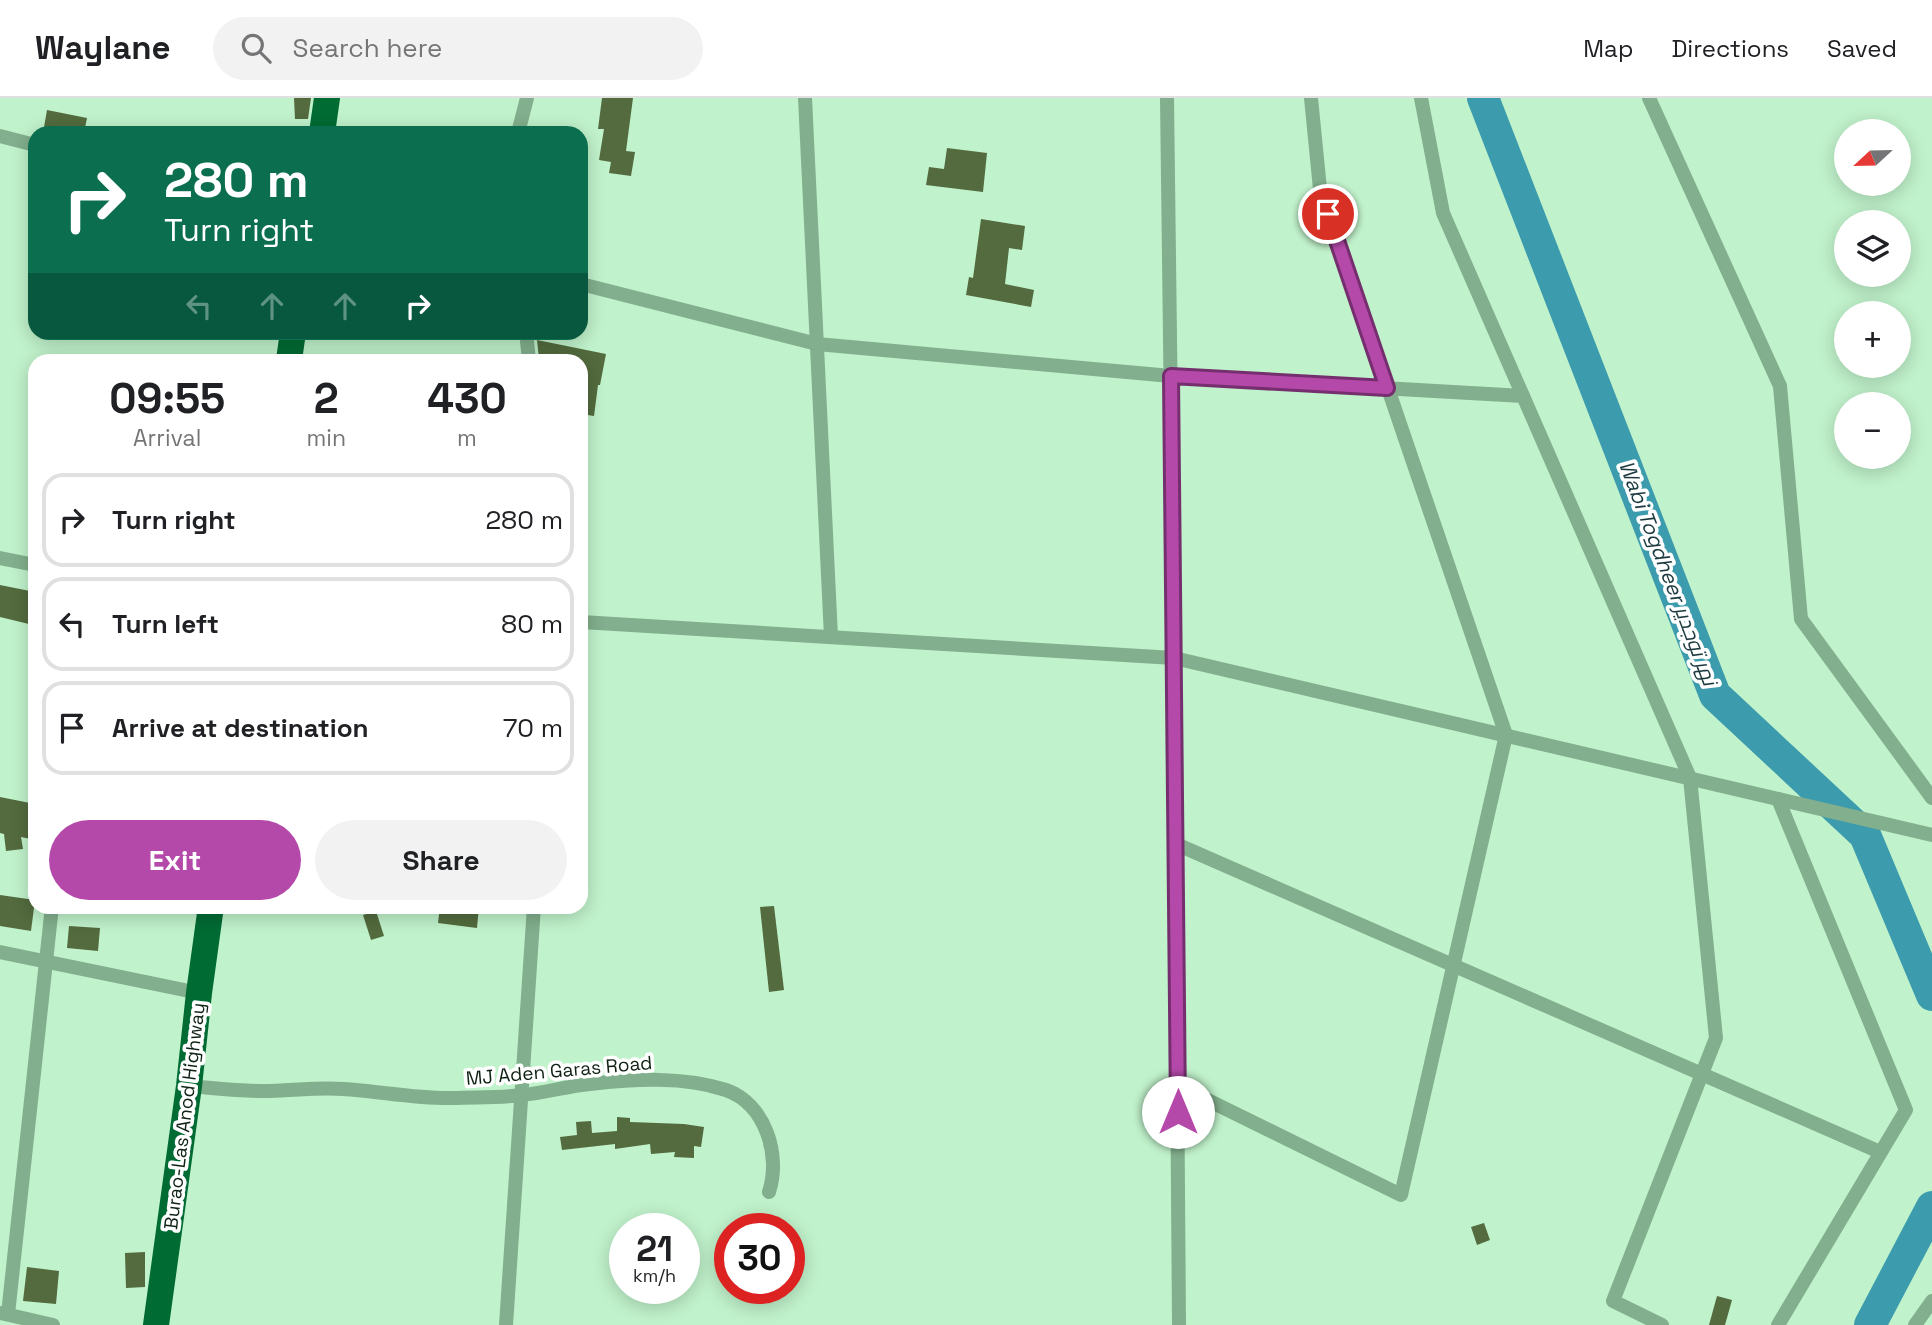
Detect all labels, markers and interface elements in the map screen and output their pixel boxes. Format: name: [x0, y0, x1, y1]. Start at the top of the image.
search box: [213, 17, 703, 80]
text: Waylane: [35, 27, 171, 69]
icon: search: [237, 29, 275, 67]
text: Search here: [293, 31, 442, 65]
text: Map: [1583, 33, 1633, 64]
text: Directions: [1671, 33, 1789, 64]
text: Saved: [1827, 33, 1897, 64]
north arrow: [1834, 119, 1911, 196]
map controls: [1834, 119, 1911, 469]
text: 280 m: [164, 149, 309, 211]
icon: right: [49, 154, 140, 245]
pin: [1298, 184, 1358, 244]
icon: arrive: [1309, 195, 1347, 233]
text: Turn right: [164, 210, 314, 250]
button: layers: [1834, 210, 1911, 287]
icon: left: [180, 287, 218, 325]
icon: ahead: [253, 287, 291, 325]
icon: ahead: [326, 287, 364, 325]
icon: right: [399, 287, 437, 325]
button: +: [1834, 301, 1911, 378]
text: 09:55: [109, 372, 225, 425]
text: 2: [314, 372, 339, 425]
text: 430: [427, 372, 507, 425]
button: −: [1834, 392, 1911, 469]
text: Arrival: [133, 423, 201, 453]
text: min: [307, 423, 346, 453]
text: m: [457, 423, 477, 453]
water label: Wabi Togdheer نهر توجدير: [1613, 457, 1725, 691]
icon: right: [53, 501, 91, 539]
text: Turn right: [112, 503, 236, 537]
text: 280 m: [485, 503, 563, 537]
icon: left: [53, 605, 91, 643]
text: Turn left: [112, 607, 219, 641]
text: 80 m: [501, 607, 563, 641]
icon: arrive: [53, 709, 91, 747]
text: Arrive at destination: [112, 711, 369, 745]
text: 70 m: [503, 711, 563, 745]
button: Exit: [49, 820, 301, 900]
button: Share: [315, 820, 567, 900]
street label: Burao-Las Anod Highway: [158, 1001, 211, 1231]
street label: MJ Aden Garas Road: [465, 1050, 653, 1091]
position arrow: [1141, 1075, 1215, 1149]
speed limit sign: 30: [714, 1213, 805, 1304]
text: 21: [636, 1227, 673, 1271]
text: km/h: [633, 1264, 676, 1287]

